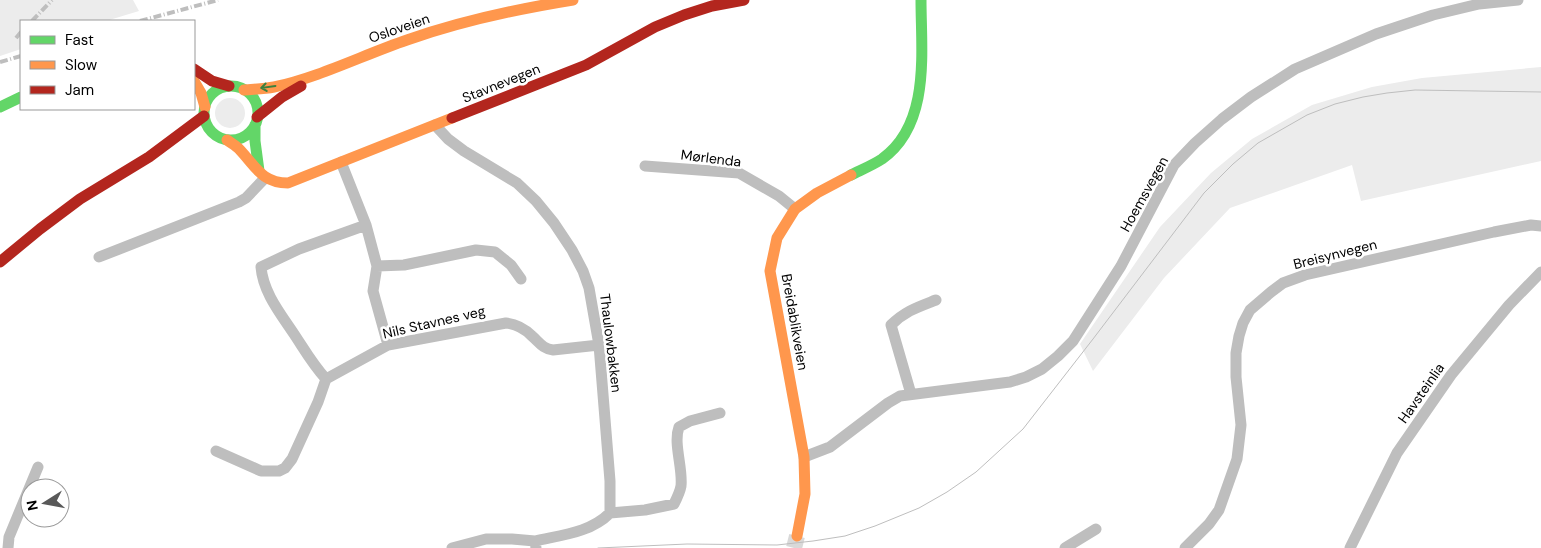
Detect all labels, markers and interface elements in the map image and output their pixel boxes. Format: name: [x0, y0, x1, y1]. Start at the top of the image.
street label: Osloveien: [366, 9, 432, 47]
legend: [20, 20, 195, 110]
text: Fast: [65, 30, 94, 50]
text: Slow: [65, 55, 98, 75]
street label: Stavnevegen: [459, 59, 543, 107]
text: Jam: [65, 80, 94, 100]
one-way arrow: [260, 82, 276, 92]
street label: Mørlenda: [680, 145, 742, 171]
street label: Hoemsvegen: [1116, 153, 1172, 235]
street label: Breisynvegen: [1291, 235, 1379, 273]
street label: Breidablikveien: [778, 272, 812, 372]
street label: Thaulowbakken: [596, 293, 626, 393]
street label: Nils Stavnes veg: [381, 301, 487, 343]
street label: Havsteinlia: [1394, 359, 1448, 427]
north arrow: [20, 478, 70, 528]
text: N: [22, 499, 42, 512]

